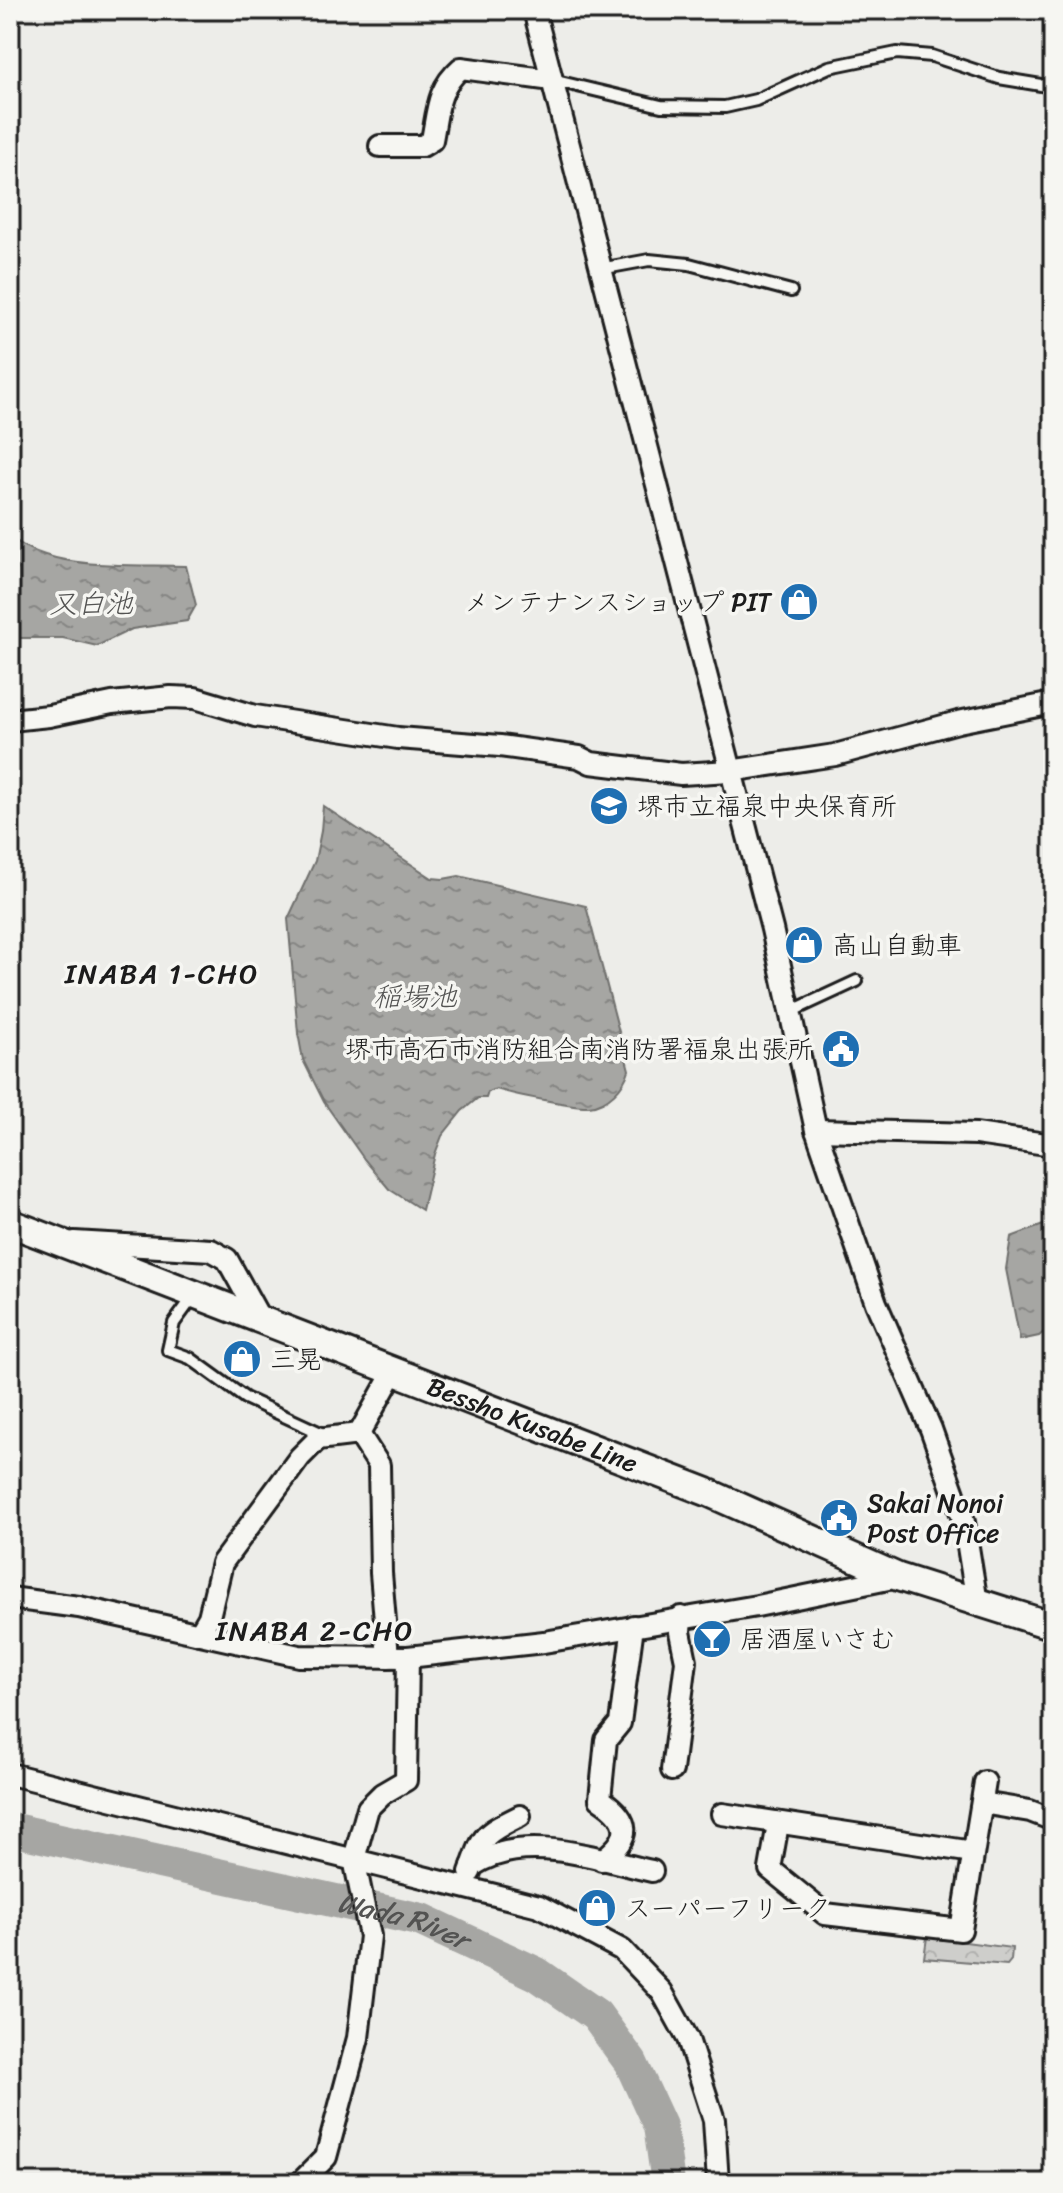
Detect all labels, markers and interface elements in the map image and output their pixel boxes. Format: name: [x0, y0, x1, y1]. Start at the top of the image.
water label: 又白池: [49, 579, 134, 628]
place label: メンテナンスショップ PIT: [464, 579, 773, 625]
shop icon: メンテナンスショップ PIT: [778, 581, 820, 623]
place label: 堺市立福泉中央保育所: [637, 783, 897, 829]
school or university icon: 堺市立福泉中央保育所: [588, 785, 630, 827]
place label: 高山自動車: [832, 922, 962, 968]
shop icon: 高山自動車: [783, 924, 825, 966]
district label: INABA 1-CHO: [64, 949, 259, 998]
water label: 稲場池: [373, 972, 458, 1021]
place label: 堺市高石市消防組合南消防署福泉出張所: [345, 1026, 813, 1072]
public building icon: 堺市高石市消防組合南消防署福泉出張所: [820, 1028, 862, 1070]
place label: 三晃: [270, 1336, 322, 1382]
shop icon: 三晃: [221, 1338, 263, 1380]
street label: Bessho Kusabe Line: [420, 1363, 645, 1486]
place label: Sakai Nonoi Post Office: [867, 1480, 1004, 1556]
public building icon: Sakai Nonoi Post Office: [818, 1497, 860, 1539]
district label: INABA 2-CHO: [215, 1606, 414, 1655]
place label: 居酒屋いさむ: [740, 1616, 895, 1662]
bar icon: 居酒屋いさむ: [691, 1618, 733, 1660]
water label: Wada River: [333, 1878, 482, 1965]
place label: スーパーフリーク: [625, 1885, 831, 1931]
shop icon: スーパーフリーク: [576, 1887, 618, 1929]

